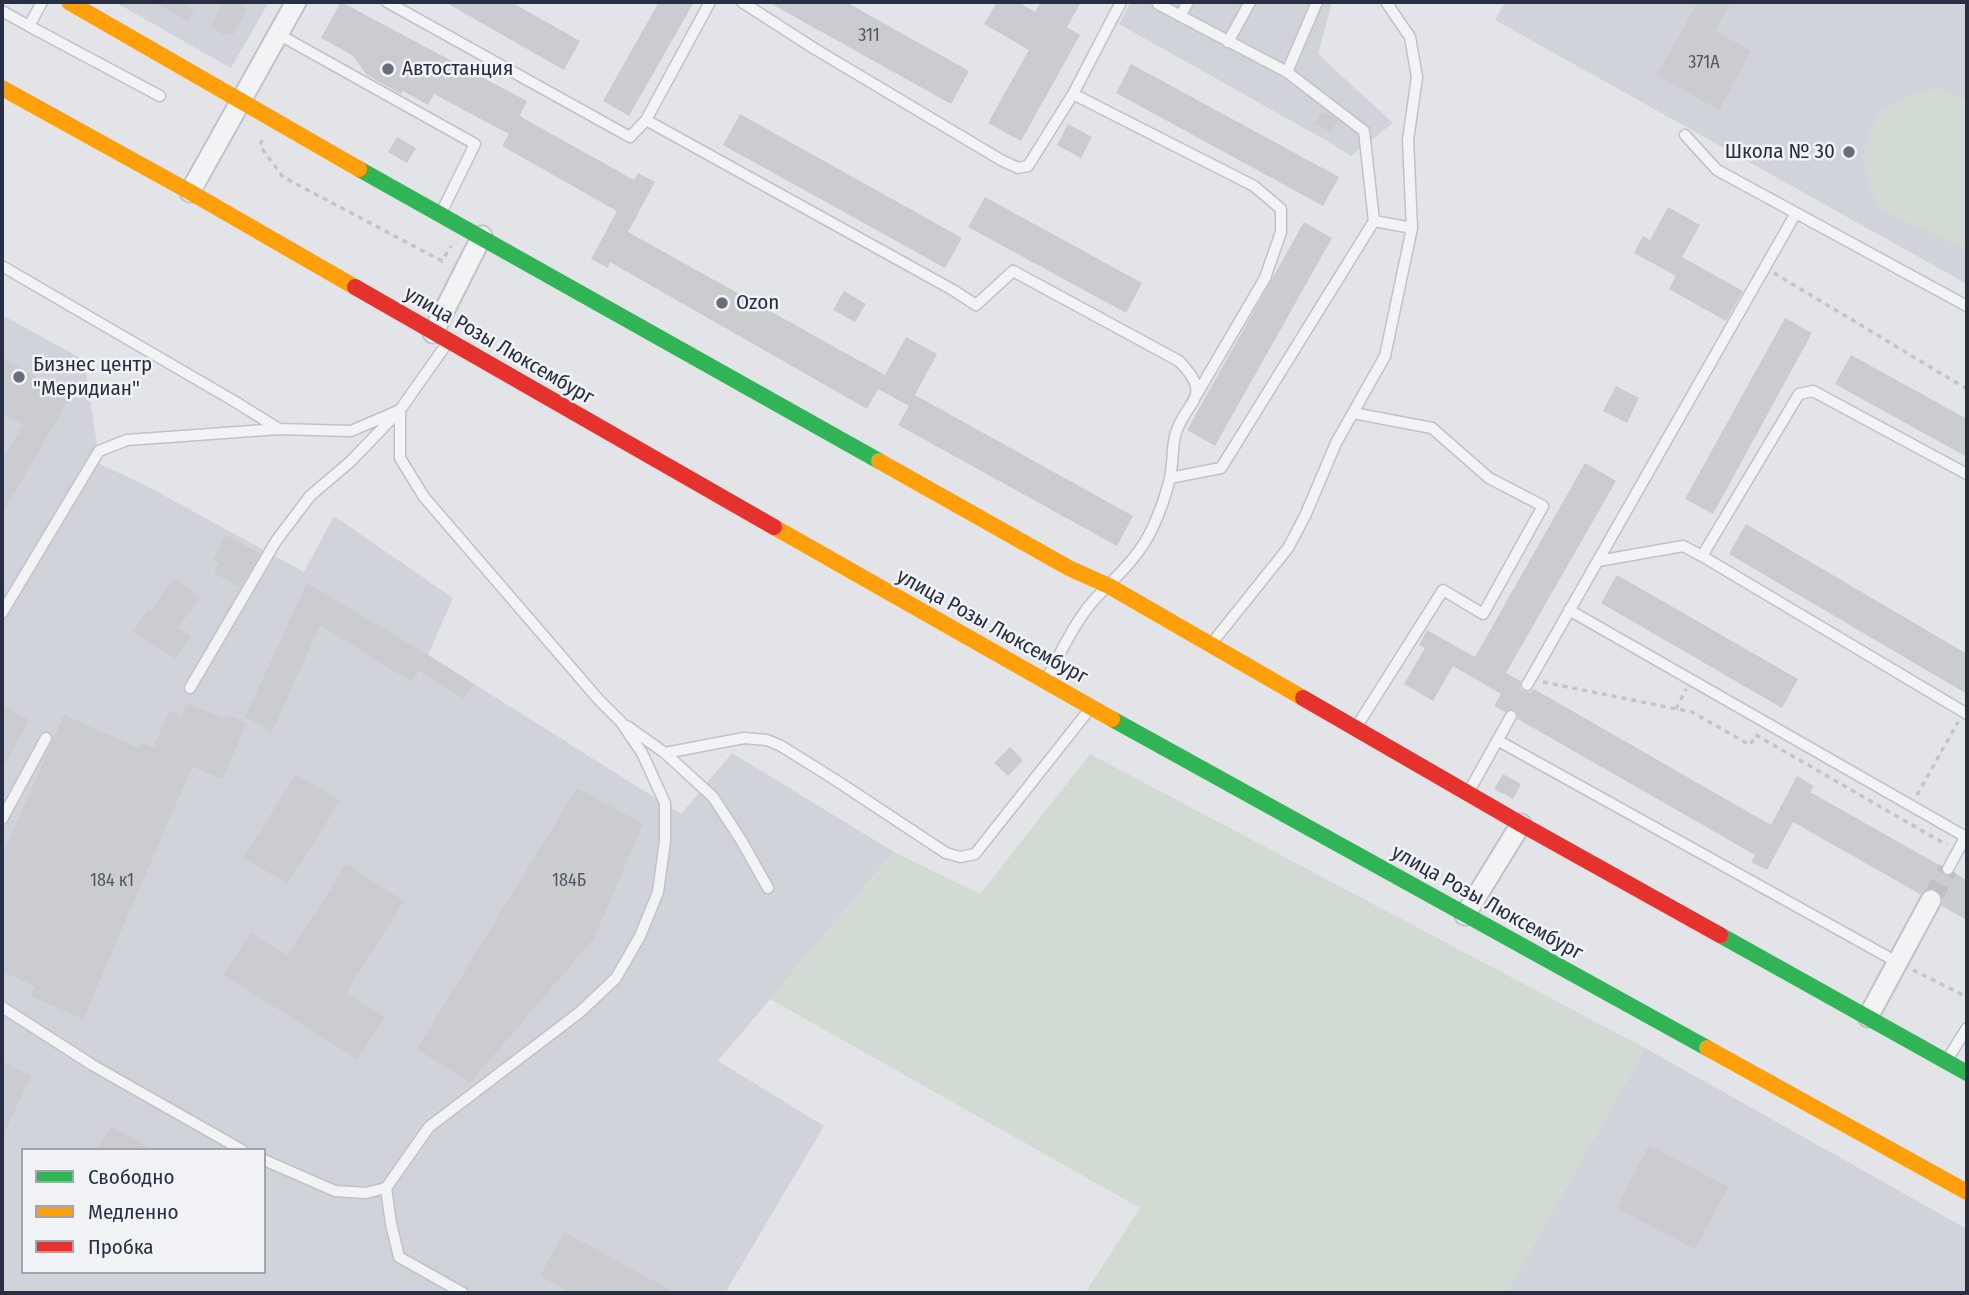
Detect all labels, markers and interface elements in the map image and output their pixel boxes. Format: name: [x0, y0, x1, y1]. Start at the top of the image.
house number: 311: [858, 25, 880, 47]
house number: 371А: [1688, 52, 1720, 74]
place label: Автостанция: [402, 56, 513, 82]
marker: Автостанция: [380, 61, 396, 77]
place label: Школа № 30: [1725, 139, 1835, 165]
marker: Школа № 30: [1841, 144, 1857, 160]
street label: улица Розы Люксембург: [400, 281, 598, 411]
place label: Ozon: [736, 290, 779, 316]
marker: Ozon: [714, 295, 730, 311]
place label: Бизнес центр "Меридиан": [33, 352, 152, 402]
marker: Бизнес центр "Меридиан": [11, 369, 27, 385]
street label: улица Розы Люксембург: [892, 564, 1092, 690]
street label: улица Розы Люксембург: [1387, 840, 1587, 966]
house number: 184 к1: [90, 870, 134, 892]
house number: 184Б: [552, 870, 586, 892]
legend: [21, 1148, 266, 1274]
text: Свободно: [88, 1164, 174, 1190]
text: Медленно: [88, 1199, 178, 1225]
text: Пробка: [88, 1234, 154, 1260]

